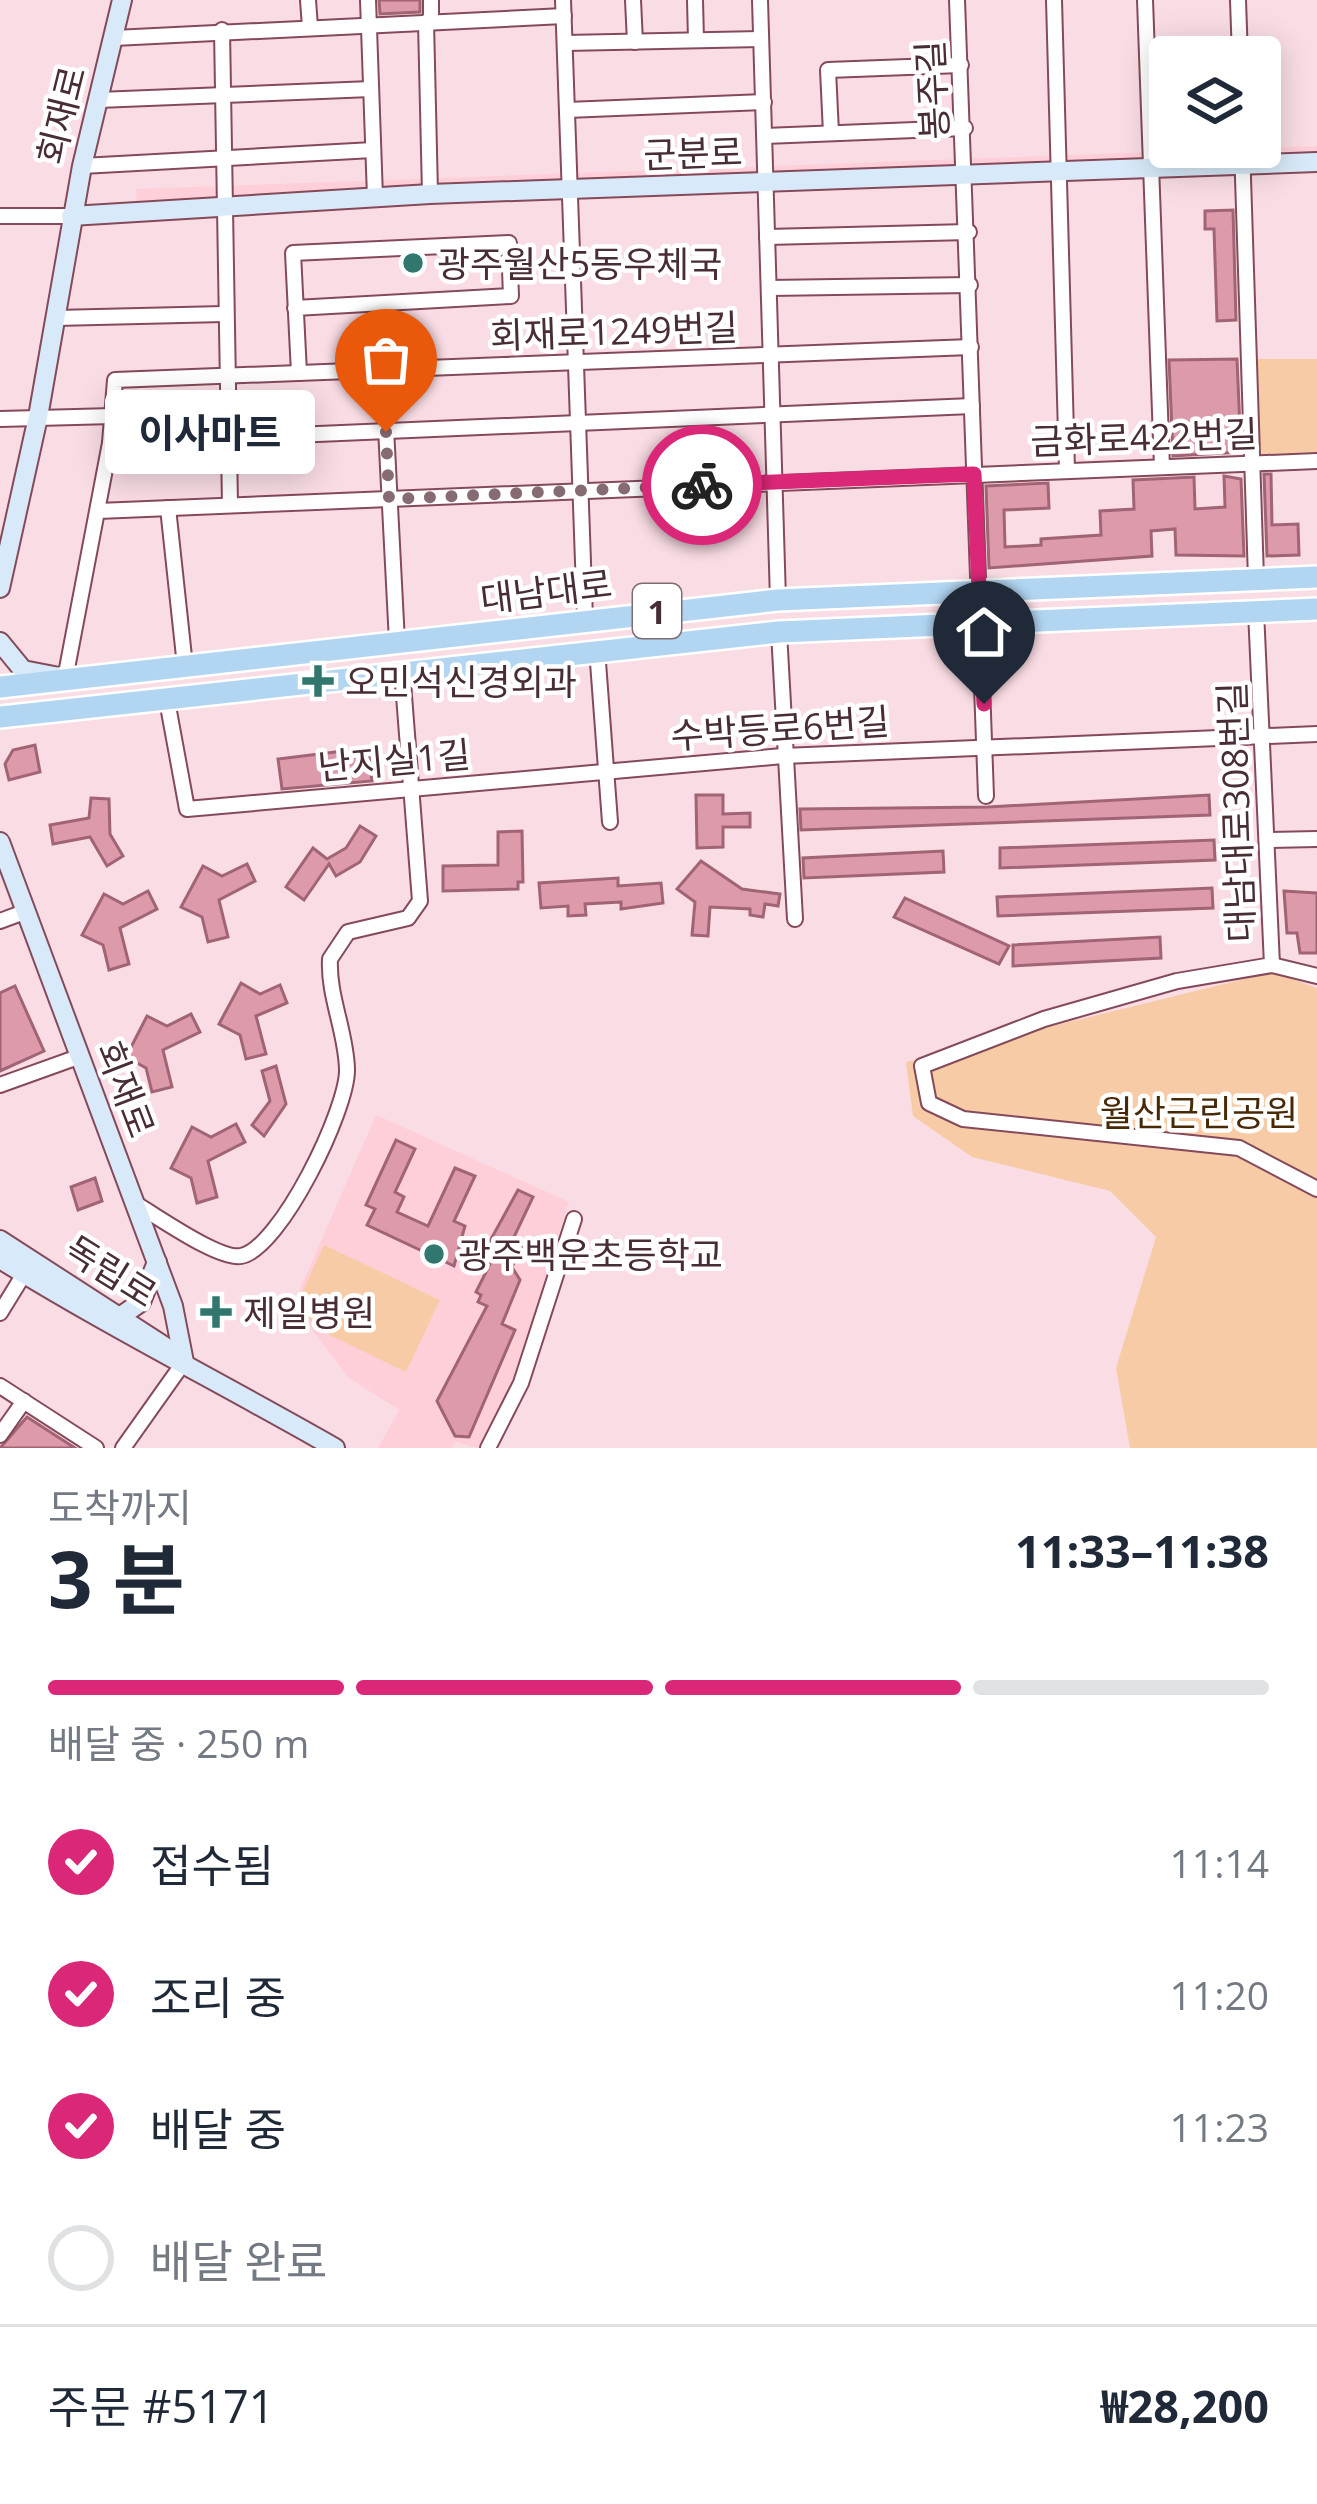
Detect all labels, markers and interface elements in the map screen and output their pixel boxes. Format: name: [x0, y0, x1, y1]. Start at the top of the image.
map controls: [1149, 36, 1281, 168]
button: layers: [1149, 36, 1281, 168]
street label: 봉주길: [905, 39, 959, 141]
street label: 회재로: [25, 61, 97, 169]
street label: 군분로: [642, 127, 744, 179]
place label: 광주월산5동우체국: [437, 239, 723, 288]
marker: 광주월산5동우체국: [400, 250, 426, 276]
street label: 회재로1249번길: [489, 302, 739, 360]
pin: [335, 309, 437, 432]
icon: bag: [353, 327, 419, 393]
callout: 이사마트: [104, 390, 314, 474]
text: 이사마트: [138, 405, 282, 458]
street label: 금화로422번길: [1030, 409, 1258, 465]
courier: [642, 425, 762, 545]
icon: bike: [669, 452, 735, 518]
street label: 대남대로: [477, 559, 615, 623]
pin: [933, 581, 1035, 704]
road number: 1: [633, 584, 681, 638]
icon: home: [951, 599, 1017, 665]
place label: 오민석신경외과: [345, 657, 577, 706]
marker: 오민석신경외과: [302, 665, 334, 697]
street label: 대남대로308번길: [1207, 681, 1265, 943]
street label: 수박등로6번길: [669, 696, 891, 760]
street label: 난지실1길: [316, 729, 472, 791]
street label: 회재로: [85, 1034, 167, 1144]
park label: 월산근린공원: [1100, 1088, 1298, 1137]
street label: 독립로: [56, 1224, 166, 1318]
place label: 광주백운초등학교: [458, 1230, 723, 1279]
marker: 광주백운초등학교: [421, 1241, 447, 1267]
place label: 제일병원: [243, 1288, 375, 1337]
marker: 제일병원: [200, 1296, 232, 1328]
text: 도착까지: [48, 1480, 192, 1533]
text: 11:33–11:38: [1015, 1520, 1269, 1581]
text: 3 분: [48, 1525, 185, 1631]
text: 배달 중 · 250 m: [48, 1716, 309, 1769]
icon: check: [48, 1829, 114, 1895]
text: 접수됨: [150, 1834, 274, 1895]
text: 11:14: [1170, 1836, 1269, 1889]
icon: check: [48, 1961, 114, 2027]
text: 조리 중: [150, 1966, 286, 2027]
text: 11:20: [1170, 1968, 1269, 2021]
icon: check: [48, 2093, 114, 2159]
text: 배달 중: [150, 2098, 286, 2159]
text: 11:23: [1170, 2100, 1269, 2153]
text: 배달 완료: [150, 2230, 327, 2291]
text: 주문 #5171: [48, 2375, 274, 2436]
text: ₩28,200: [1101, 2375, 1269, 2436]

